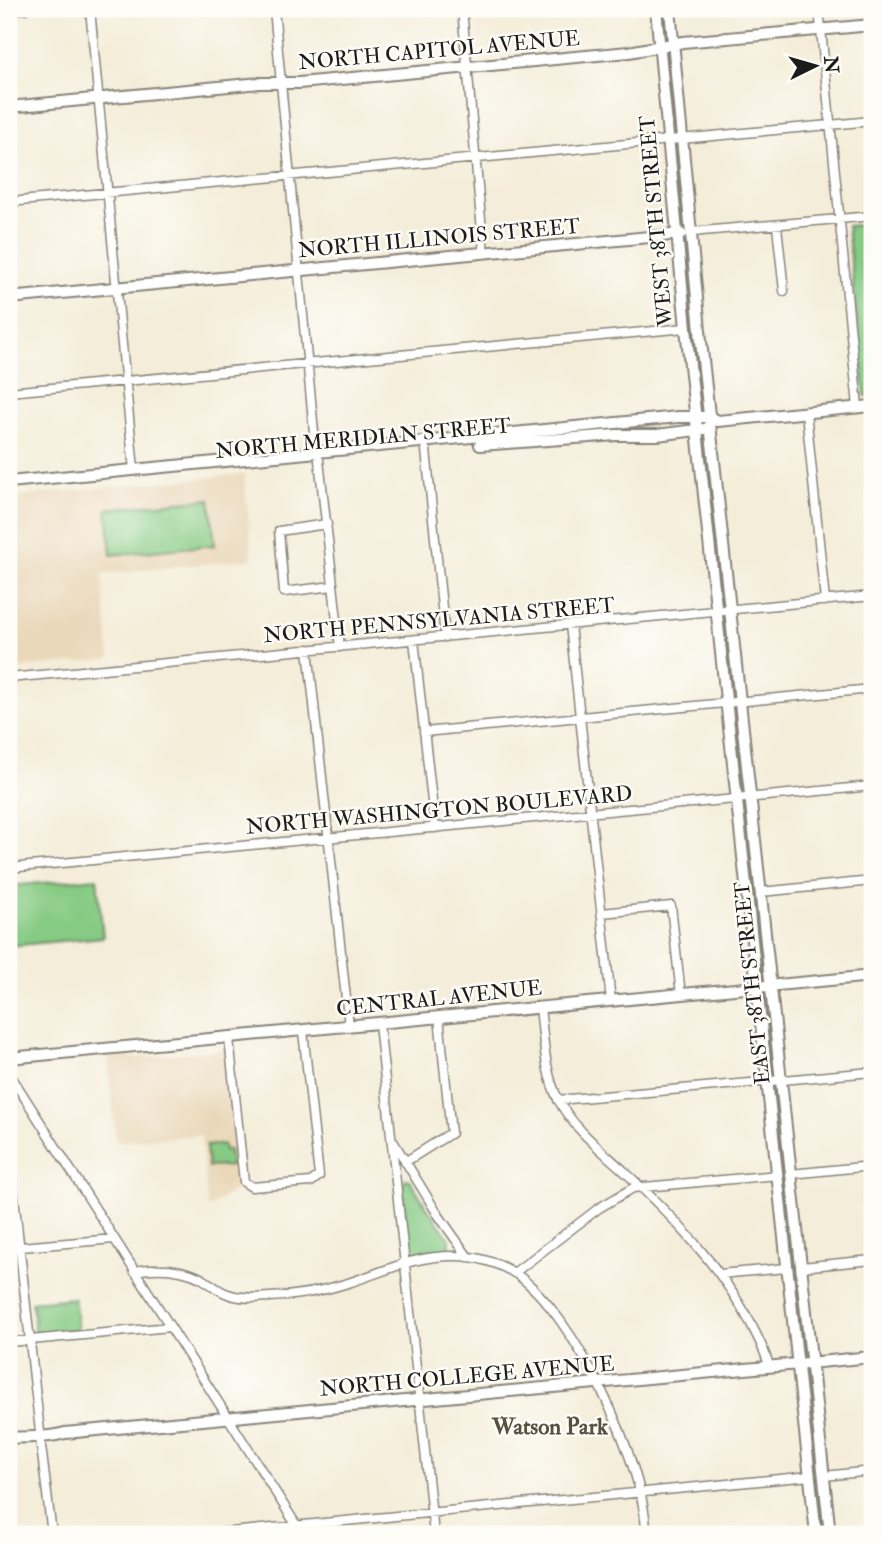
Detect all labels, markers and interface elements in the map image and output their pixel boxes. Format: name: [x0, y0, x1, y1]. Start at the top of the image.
street label: NORTH CAPITOL AVENUE: [297, 25, 581, 76]
north arrow: [780, 32, 850, 102]
text: N: [818, 54, 844, 75]
street label: WEST 38TH STREET: [634, 114, 679, 328]
street label: NORTH ILLINOIS STREET: [297, 213, 581, 264]
street label: NORTH MERIDIAN STREET: [214, 412, 512, 465]
street label: NORTH PENNSYLVANIA STREET: [262, 592, 616, 649]
street label: NORTH WASHINGTON BOULEVARD: [245, 780, 633, 841]
street label: EAST 38TH STREET: [728, 880, 777, 1086]
street label: CENTRAL AVENUE: [335, 974, 543, 1023]
street label: NORTH COLLEGE AVENUE: [319, 1350, 616, 1403]
district label: Watson Park: [491, 1412, 609, 1441]

